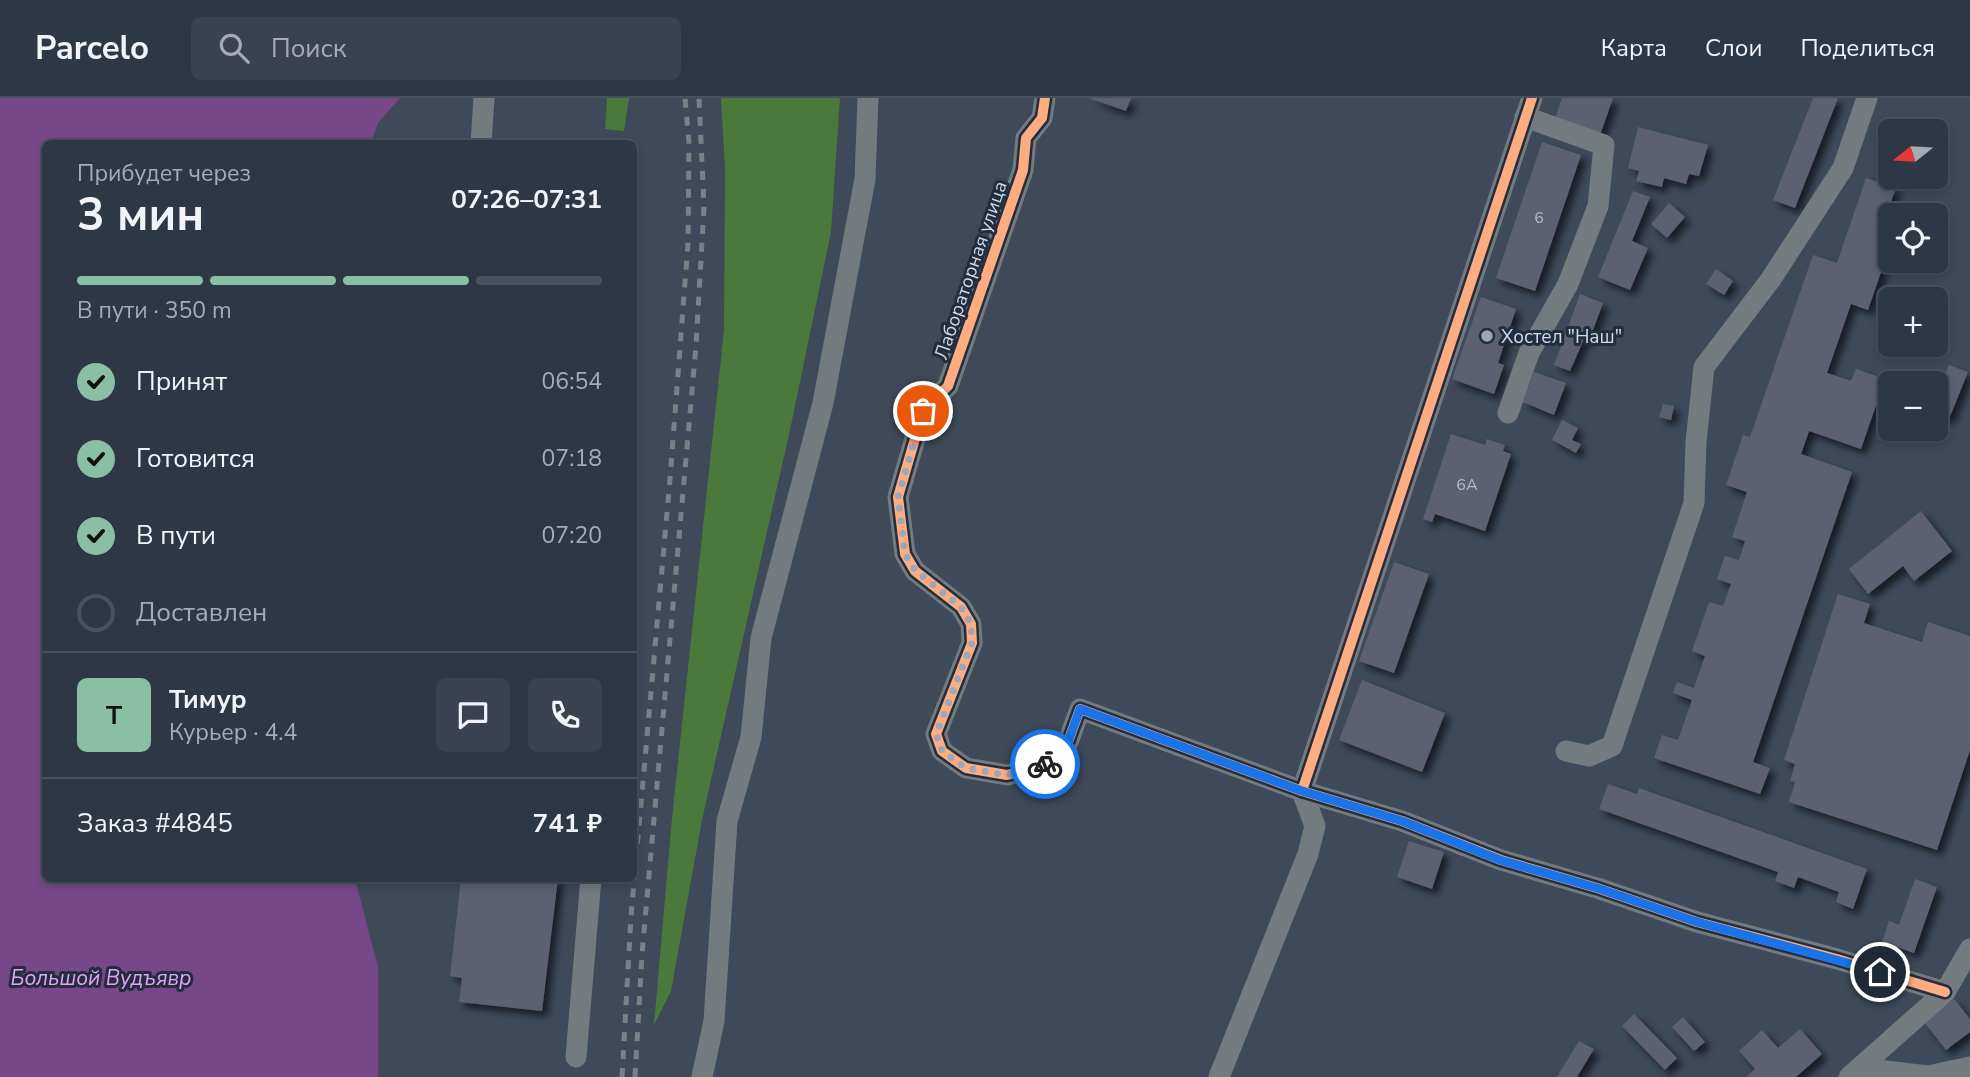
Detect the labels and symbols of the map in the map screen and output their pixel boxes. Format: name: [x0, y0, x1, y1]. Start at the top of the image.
north arrow: [1878, 119, 1948, 189]
street label: Лабораторная улица: [928, 178, 1014, 363]
house number: 6: [1534, 207, 1544, 229]
place label: Хостел "Наш": [1501, 324, 1622, 350]
marker: Хостел "Наш": [1479, 328, 1495, 344]
pin: [893, 381, 953, 441]
house number: 6А: [1456, 474, 1478, 496]
courier: [1010, 729, 1080, 799]
pin: [1850, 942, 1910, 1002]
water label: Большой Вудъявр: [11, 964, 191, 992]

